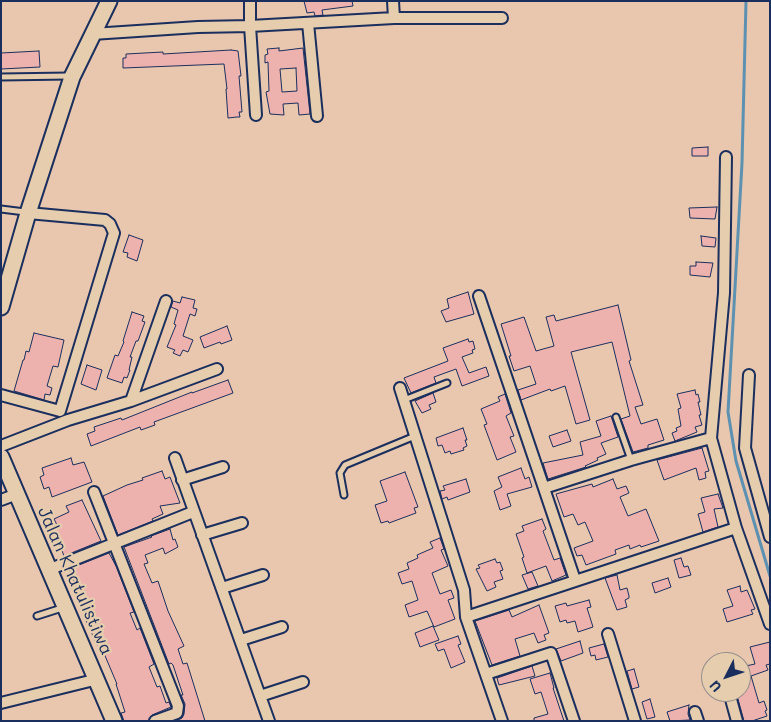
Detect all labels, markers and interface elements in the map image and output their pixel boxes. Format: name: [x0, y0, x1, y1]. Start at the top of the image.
street label: Jalan Khatulistiwa: [33, 504, 117, 658]
north arrow: [701, 652, 751, 702]
text: U: [705, 677, 725, 696]

